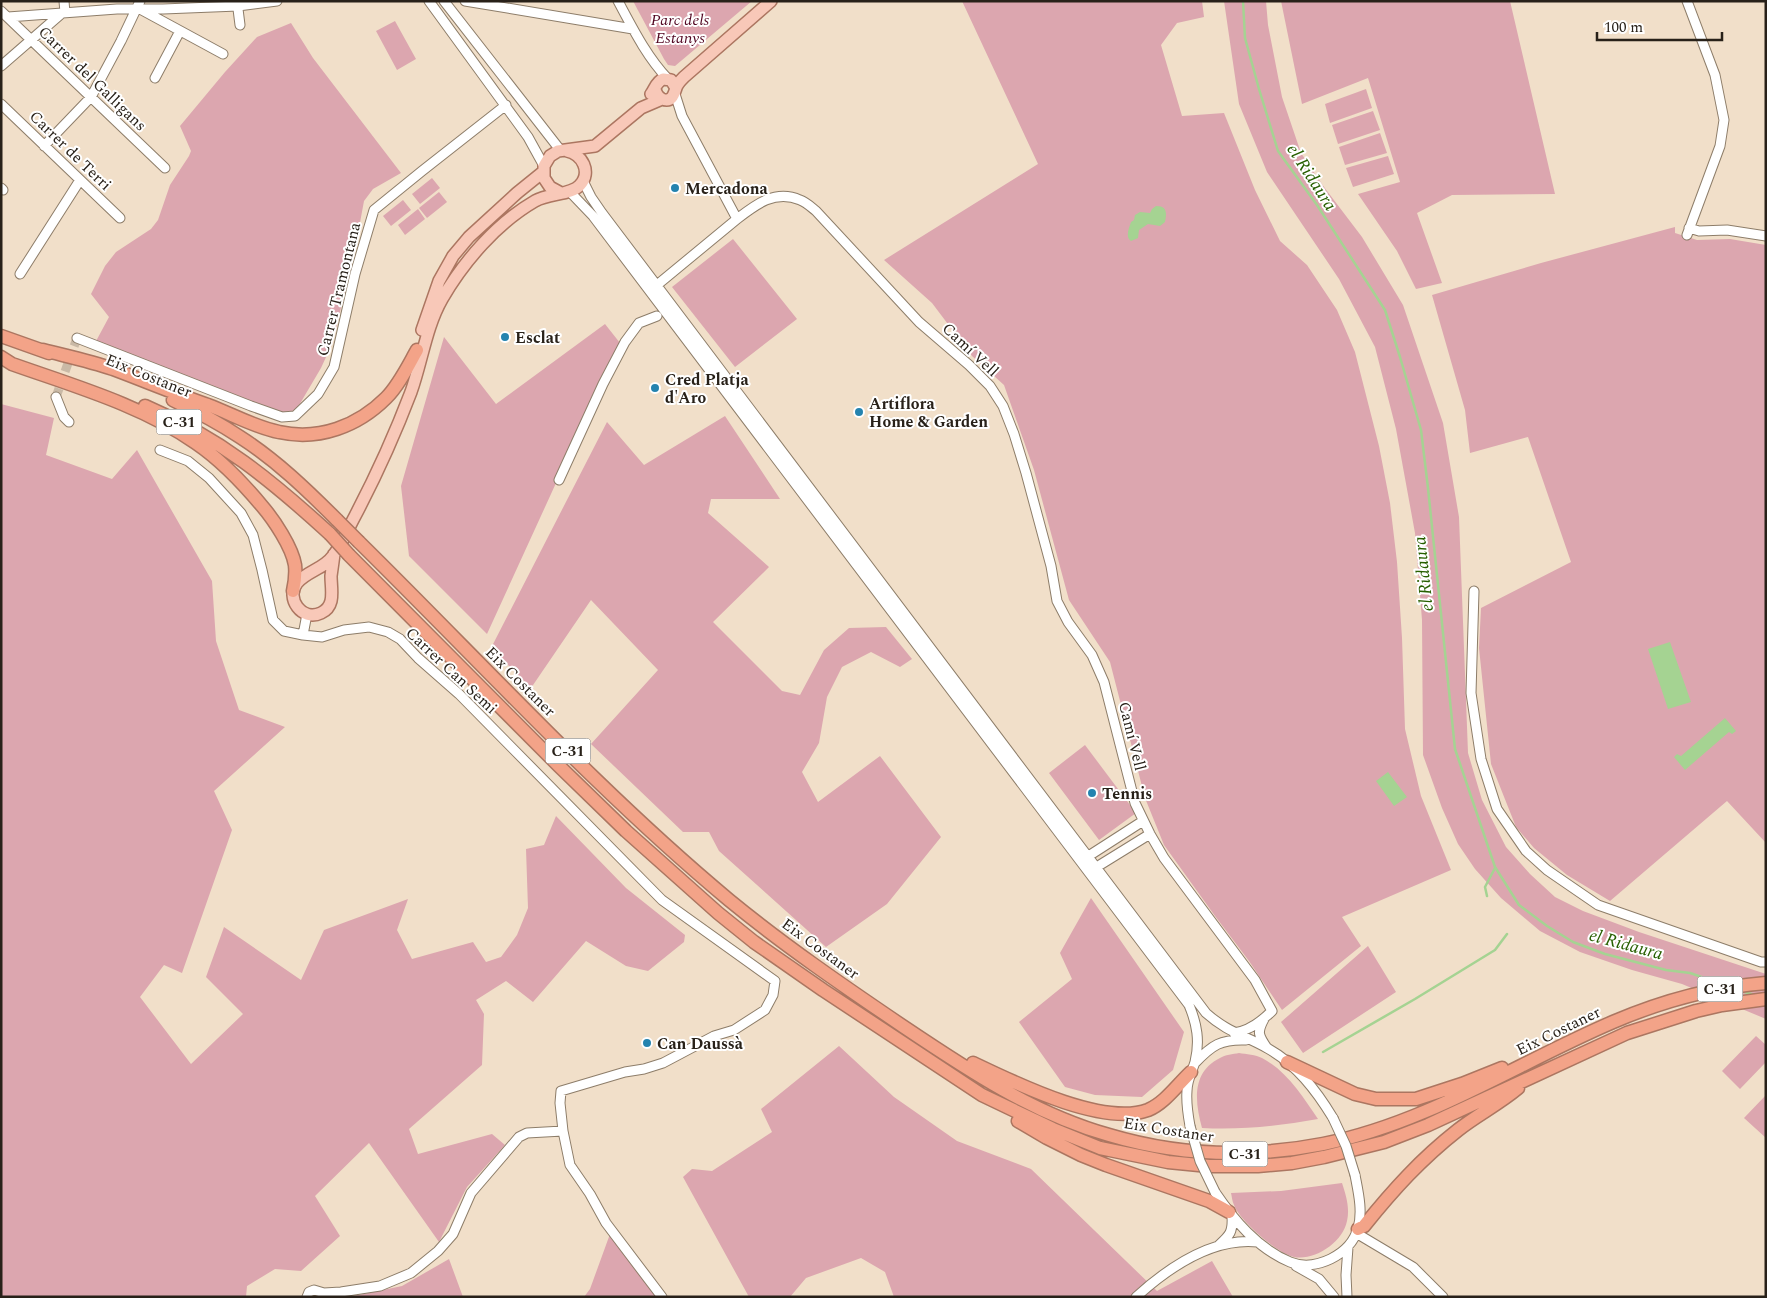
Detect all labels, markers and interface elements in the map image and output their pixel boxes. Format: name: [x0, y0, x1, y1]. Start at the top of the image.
park label: Parc dels Estanys: [651, 8, 710, 50]
scale bar: [1597, 10, 1722, 42]
text: 100 m: [1604, 16, 1643, 39]
street label: Carrer del Galligans: [33, 21, 152, 137]
street label: Carrer de Terri: [24, 105, 117, 196]
water label: el Ridaura: [1280, 138, 1344, 216]
place label: Mercadona: [685, 177, 769, 201]
marker: Mercadona: [669, 182, 681, 194]
street label: Carrer Tramontana: [311, 220, 367, 359]
street label: Camí Vell: [936, 317, 1004, 382]
place label: Esclat: [515, 326, 560, 350]
marker: Esclat: [499, 331, 511, 343]
street label: Eix Costaner: [102, 348, 195, 404]
place label: Cred Platja d'Aro: [665, 368, 749, 410]
marker: Cred Platja d'Aro: [649, 382, 661, 394]
place label: Artiflora Home & Garden: [869, 392, 988, 434]
marker: Artiflora Home & Garden: [853, 406, 865, 418]
road number: C-31: [156, 410, 202, 434]
water label: el Ridaura: [1406, 535, 1441, 613]
street label: Carrer Can Semi: [400, 622, 503, 720]
street label: Eix Costaner: [480, 641, 561, 722]
street label: Camí Vell: [1112, 699, 1152, 773]
road number: C-31: [546, 738, 590, 764]
place label: Tennis: [1102, 782, 1152, 806]
marker: Tennis: [1086, 787, 1098, 799]
street label: Eix Costaner: [776, 912, 864, 985]
water label: el Ridaura: [1586, 922, 1666, 967]
road number: C-31: [1698, 976, 1742, 1002]
street label: Eix Costaner: [1512, 1000, 1605, 1062]
place label: Can Daussà: [657, 1032, 744, 1056]
marker: Can Daussà: [641, 1037, 653, 1049]
street label: Eix Costaner: [1122, 1111, 1216, 1149]
road number: C-31: [1222, 1142, 1268, 1166]

